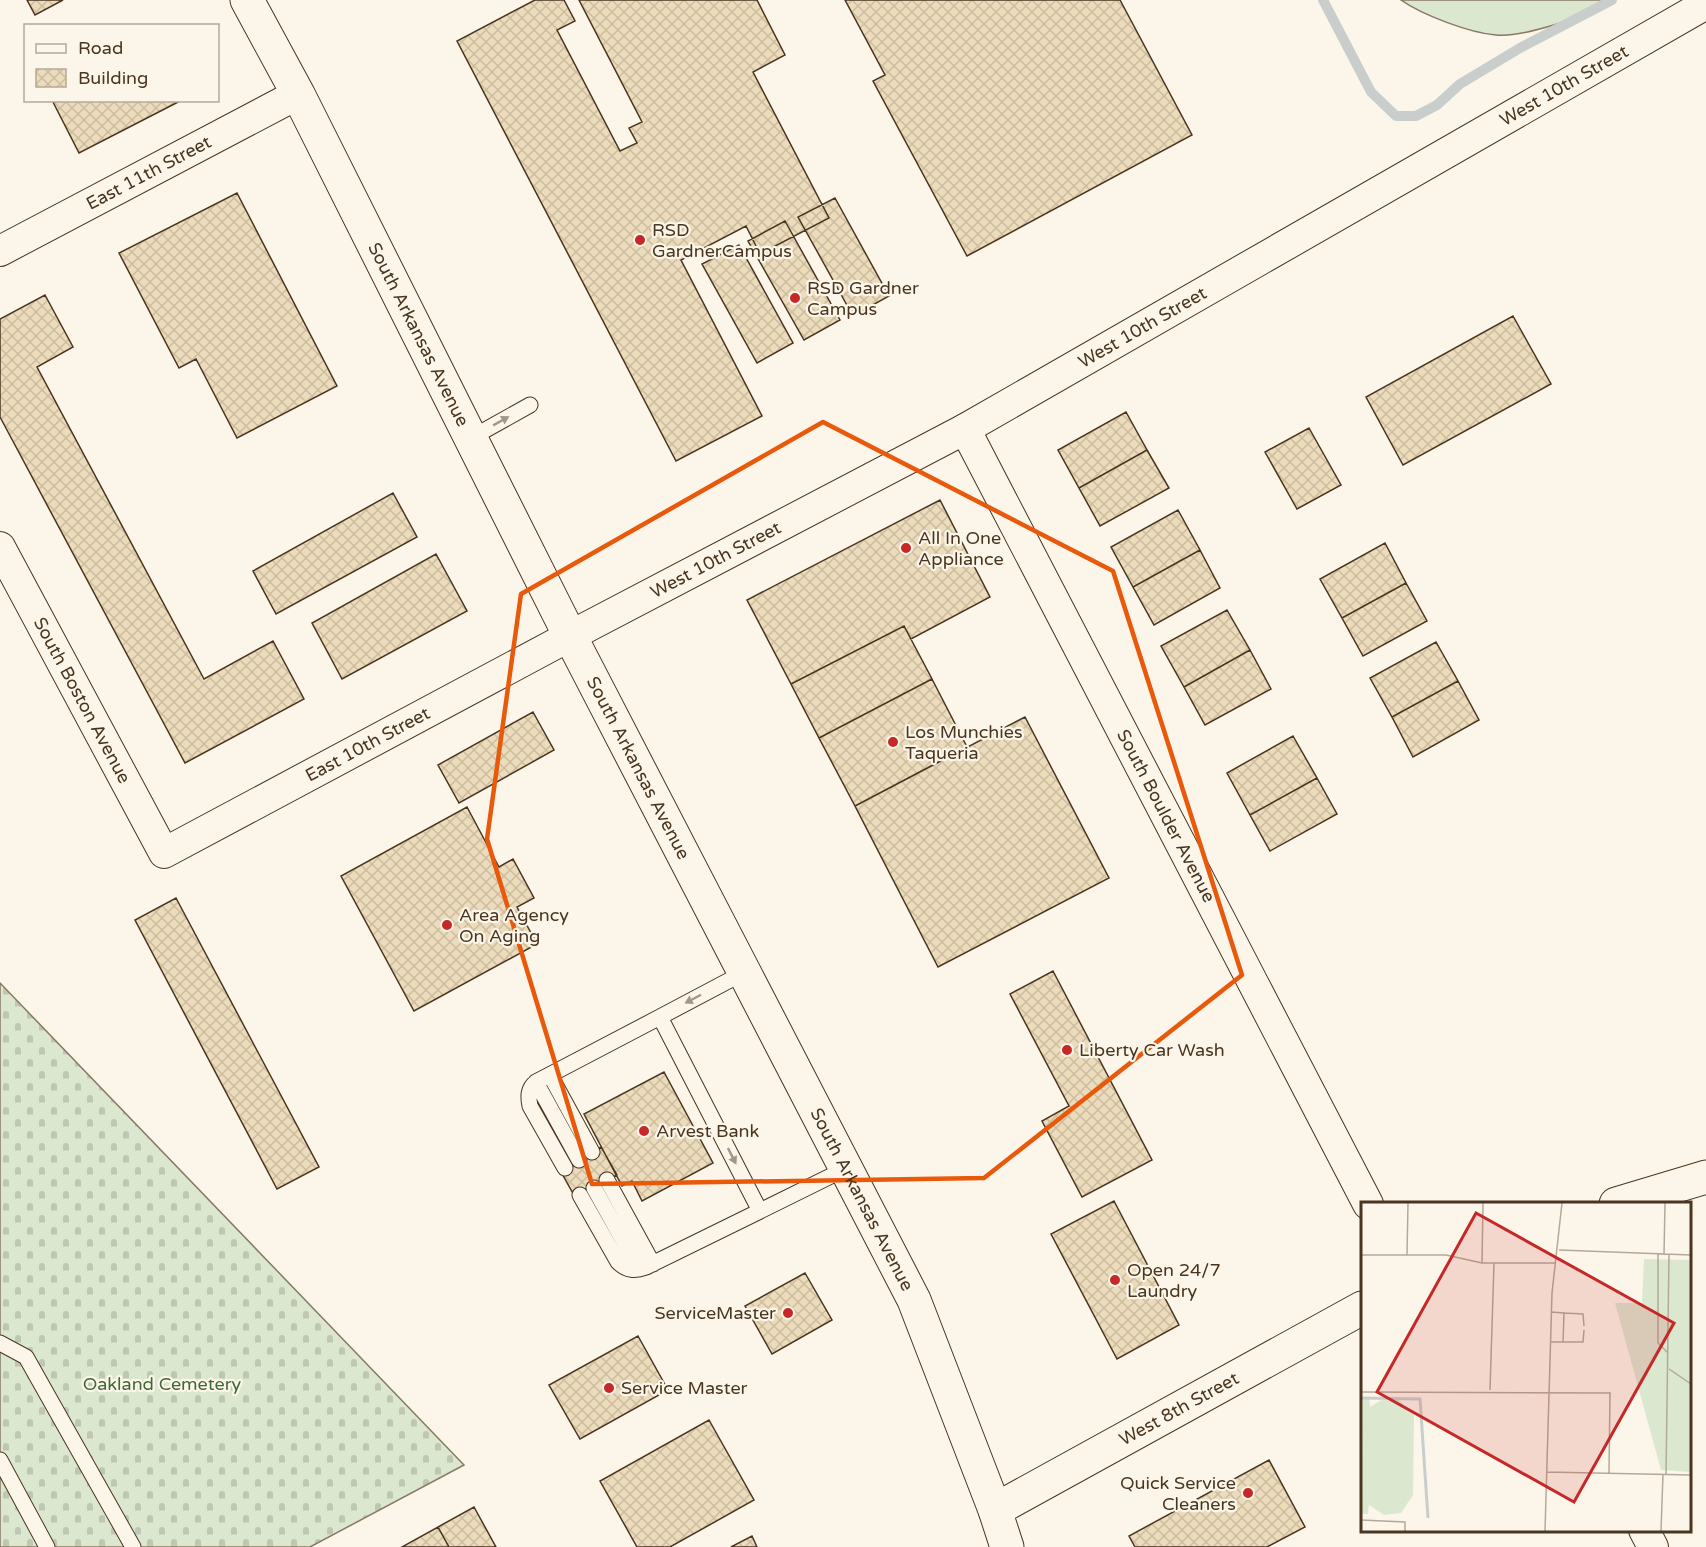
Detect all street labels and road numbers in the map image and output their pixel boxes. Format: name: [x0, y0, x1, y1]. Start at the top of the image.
street label: West 10th Street: [1496, 40, 1632, 131]
street label: East 11th Street: [82, 131, 215, 215]
street label: South Arkansas Avenue: [363, 239, 474, 430]
street label: West 10th Street: [1074, 282, 1211, 373]
street label: West 10th Street: [647, 516, 785, 603]
street label: South Boston Avenue: [29, 613, 136, 787]
street label: South Arkansas Avenue: [582, 673, 695, 863]
street label: East 10th Street: [301, 702, 434, 786]
street label: South Boulder Avenue: [1112, 726, 1220, 906]
street label: South Arkansas Avenue: [805, 1104, 918, 1295]
street label: West 8th Street: [1115, 1367, 1243, 1450]

